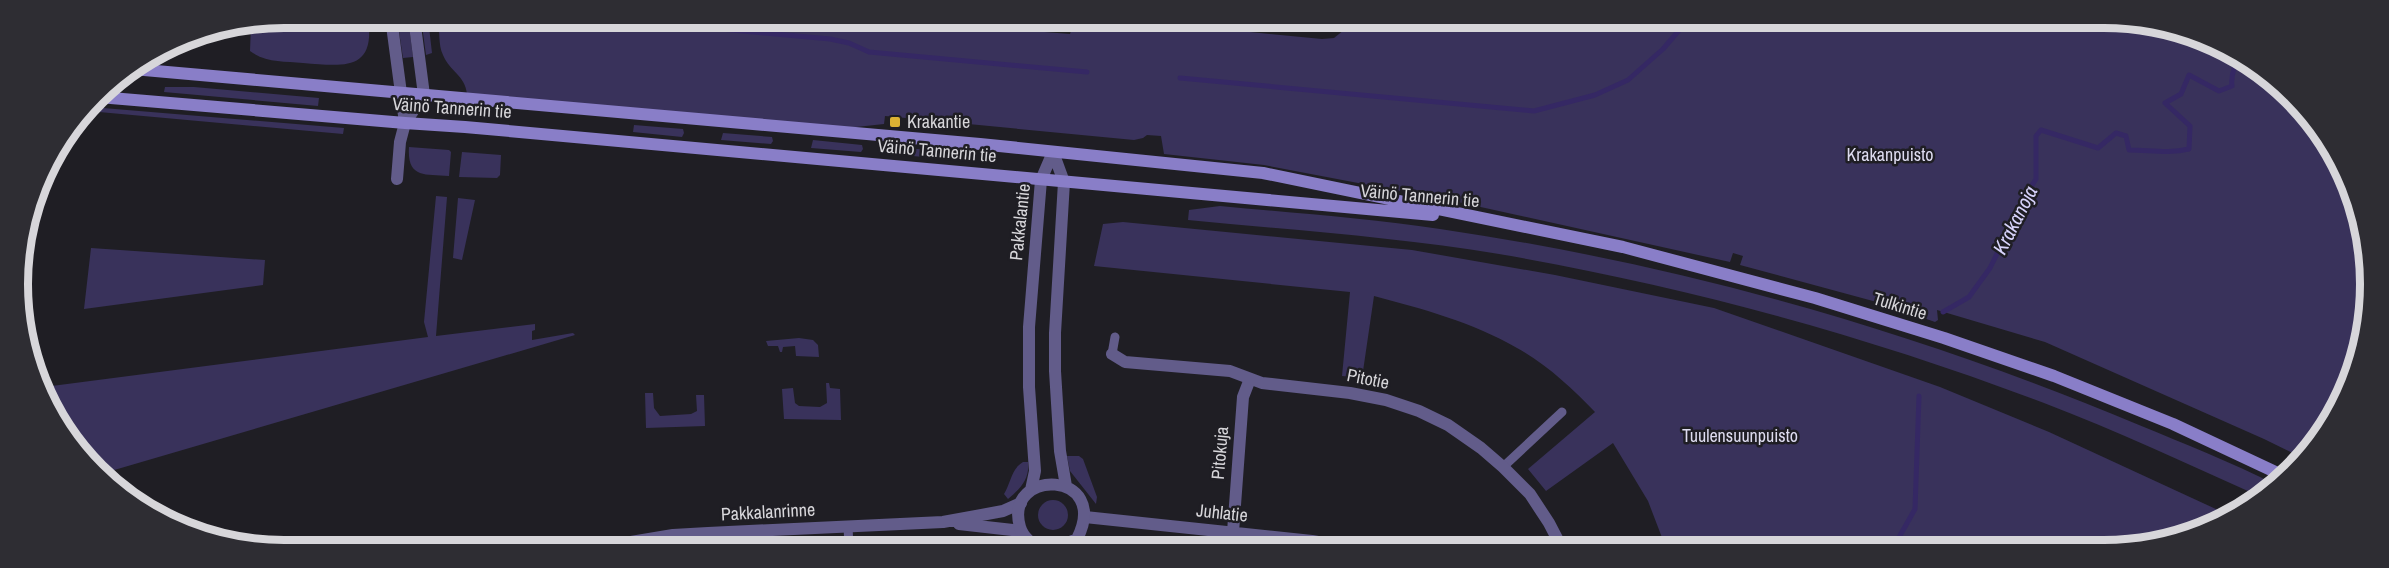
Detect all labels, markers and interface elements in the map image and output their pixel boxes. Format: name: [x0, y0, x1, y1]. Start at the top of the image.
street label: Väinö Tannerin tie: [392, 91, 513, 124]
place label: Krakantie: [907, 109, 970, 134]
marker: Krakantie: [888, 115, 902, 129]
street label: Väinö Tannerin tie: [876, 133, 998, 168]
park label: Krakanpuisto: [1847, 142, 1933, 167]
street label: Väinö Tannerin tie: [1359, 178, 1481, 213]
water label: Krakanoja: [1986, 181, 2043, 259]
street label: Pakkalantie: [1003, 182, 1036, 262]
street label: Tulkintie: [1870, 285, 1930, 326]
street label: Pitotie: [1345, 362, 1391, 395]
park label: Tuulensuunpuisto: [1682, 423, 1798, 448]
street label: Pitokuja: [1205, 425, 1234, 481]
street label: Pakkalanrinne: [720, 497, 816, 526]
street label: Juhlatie: [1195, 497, 1249, 528]

